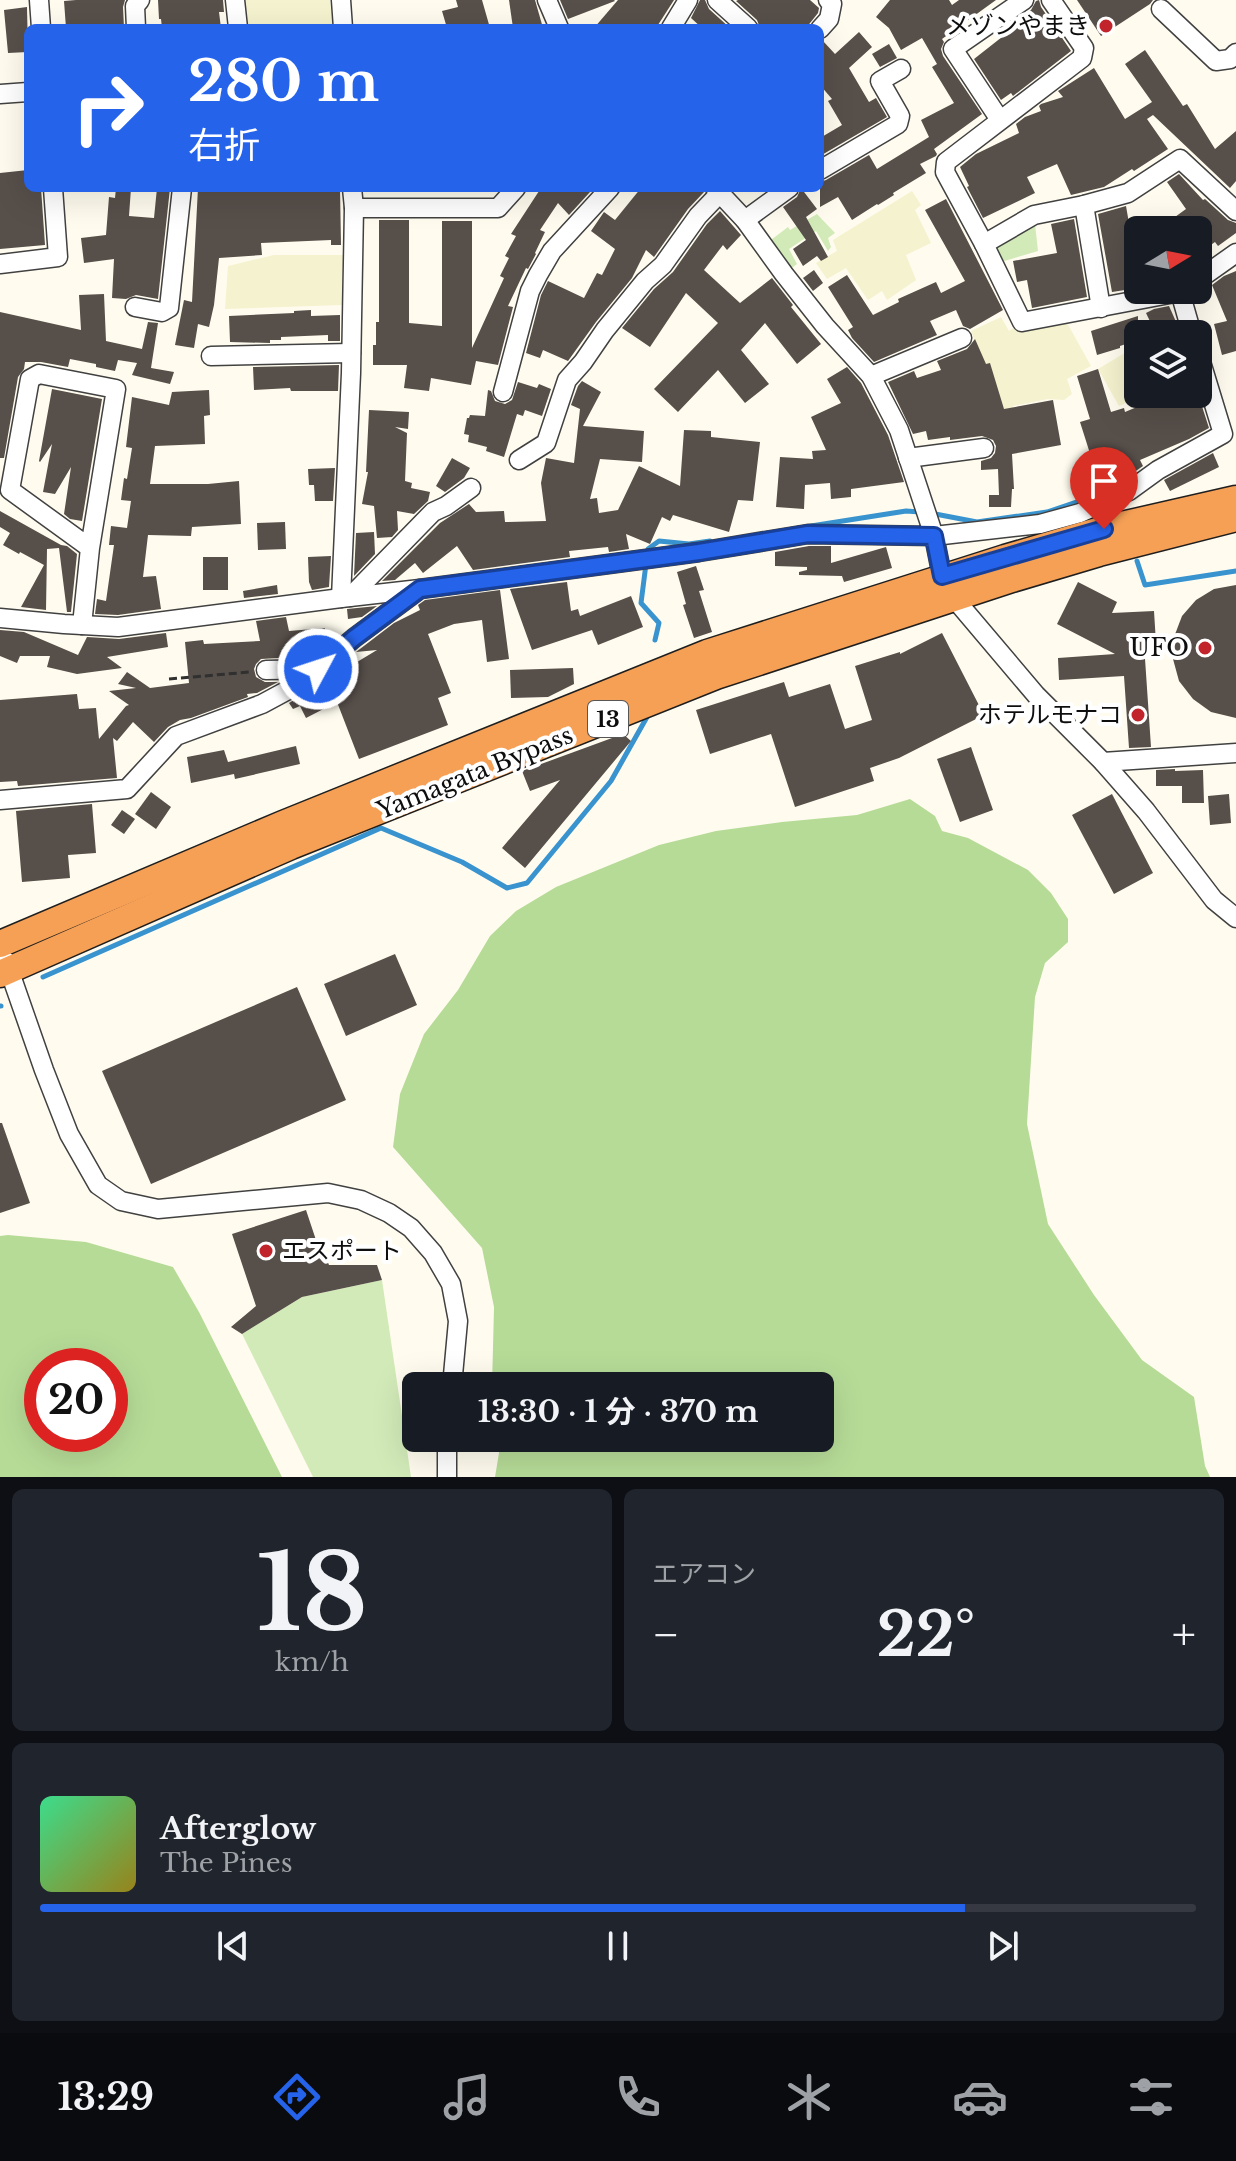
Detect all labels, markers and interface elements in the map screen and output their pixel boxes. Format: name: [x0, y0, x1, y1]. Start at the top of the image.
place label: メゾンやまき: [946, 11, 1090, 40]
marker: メゾンやまき: [1097, 17, 1115, 35]
text: 280 m: [188, 47, 379, 116]
icon: right: [56, 56, 160, 160]
text: 右折: [188, 123, 260, 168]
north arrow: [1124, 216, 1212, 304]
map controls: [1124, 216, 1212, 408]
button: layers: [1124, 320, 1212, 408]
pin: [1070, 447, 1138, 529]
icon: arrive: [1082, 459, 1126, 503]
position arrow: [276, 627, 360, 711]
place label: UFO: [1130, 633, 1189, 662]
marker: UFO: [1196, 639, 1214, 657]
place label: ホテルモナコ: [978, 700, 1122, 729]
road number: 13: [588, 701, 628, 737]
marker: ホテルモナコ: [1129, 706, 1147, 724]
street label: Yamagata Bypass: [372, 720, 577, 825]
place label: エスポート: [282, 1236, 402, 1265]
marker: エスポート: [257, 1242, 275, 1260]
speed limit sign: 20: [24, 1348, 128, 1452]
text: 13:30 · 1 分 · 370 m: [478, 1393, 758, 1430]
text: 18: [256, 1529, 368, 1658]
text: エアコン: [652, 1558, 756, 1590]
text: 22°: [877, 1598, 975, 1672]
text: −: [652, 1607, 680, 1662]
text: +: [1172, 1607, 1196, 1662]
text: km/h: [275, 1646, 349, 1678]
text: Afterglow: [160, 1810, 316, 1847]
text: The Pines: [160, 1847, 292, 1879]
icon: previous: [211, 1924, 255, 1968]
icon: pause: [596, 1924, 640, 1968]
icon: next: [981, 1924, 1025, 1968]
icon: directions: [269, 2069, 325, 2125]
icon: music: [439, 2069, 495, 2125]
icon: phone: [610, 2069, 666, 2125]
icon: climate: [781, 2069, 837, 2125]
icon: car: [952, 2069, 1008, 2125]
icon: filters: [1123, 2069, 1179, 2125]
text: 13:29: [57, 2075, 154, 2120]

